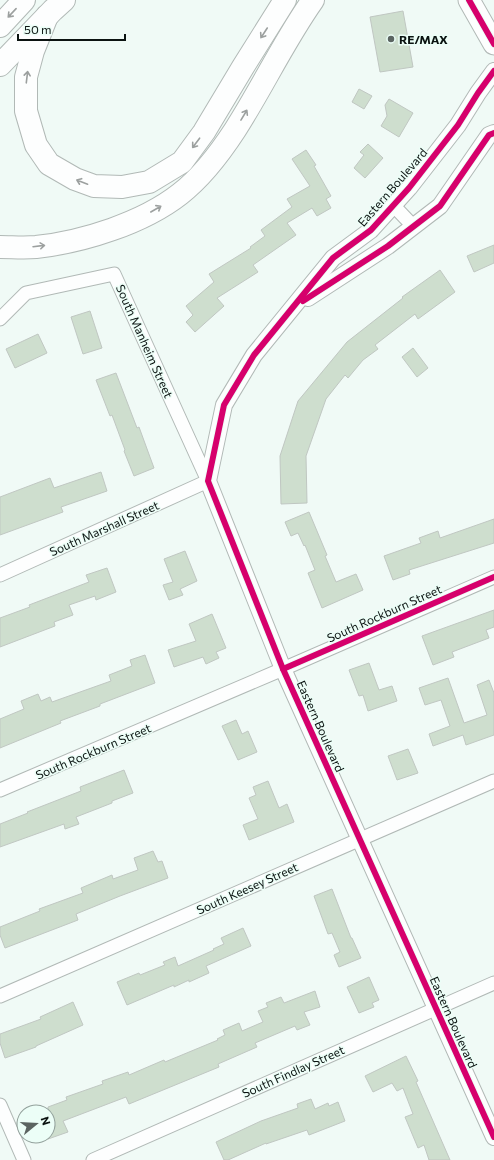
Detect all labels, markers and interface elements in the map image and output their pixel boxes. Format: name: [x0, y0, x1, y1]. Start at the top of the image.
one-way arrow: [7, 8, 17, 18]
scale bar: [18, 16, 125, 42]
text: 50 m: [24, 22, 52, 36]
one-way arrow: [260, 27, 268, 39]
place label: RE/MAX: [399, 32, 448, 46]
marker: RE/MAX: [386, 34, 396, 44]
one-way arrow: [23, 71, 30, 84]
one-way arrow: [240, 109, 248, 121]
one-way arrow: [192, 138, 200, 149]
street label: Eastern Boulevard: [354, 145, 430, 229]
one-way arrow: [77, 177, 89, 185]
one-way arrow: [150, 204, 162, 212]
one-way arrow: [32, 242, 45, 250]
street label: South Manheim Street: [114, 282, 176, 400]
street label: South Marshall Street: [47, 498, 161, 558]
street label: South Rockburn Street: [325, 581, 444, 645]
street label: Eastern Boulevard: [295, 678, 347, 774]
street label: South Rockburn Street: [33, 720, 153, 782]
street label: South Keesey Street: [194, 859, 300, 917]
street label: Eastern Boulevard: [428, 974, 480, 1070]
street label: South Findlay Street: [240, 1042, 346, 1100]
north arrow: [16, 1104, 56, 1144]
text: N: [39, 1115, 53, 1127]

